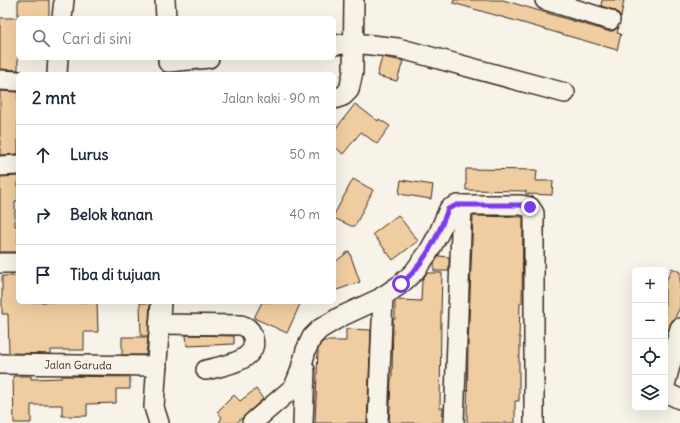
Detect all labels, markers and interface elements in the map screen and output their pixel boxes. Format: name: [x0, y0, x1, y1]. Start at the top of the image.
search box: [16, 16, 336, 60]
icon: search: [30, 27, 52, 49]
text: Cari di sini: [62, 29, 131, 48]
text: 2 mnt: [32, 87, 76, 109]
text: Jalan kaki · 90 m: [222, 90, 320, 107]
icon: ahead: [32, 144, 54, 166]
text: Lurus: [70, 145, 108, 164]
text: 50 m: [289, 146, 320, 163]
route end: [521, 198, 539, 216]
icon: right: [32, 204, 54, 226]
text: Belok kanan: [70, 205, 153, 224]
text: 40 m: [289, 206, 320, 223]
icon: arrive: [32, 264, 54, 286]
text: Tiba di tujuan: [70, 265, 160, 284]
map controls: [632, 267, 668, 411]
button: +: [632, 267, 668, 303]
route start: [392, 275, 410, 293]
button: −: [632, 303, 668, 339]
button: locate: [632, 339, 668, 375]
street label: Jalan Garuda: [44, 358, 112, 372]
button: layers: [632, 375, 668, 411]

